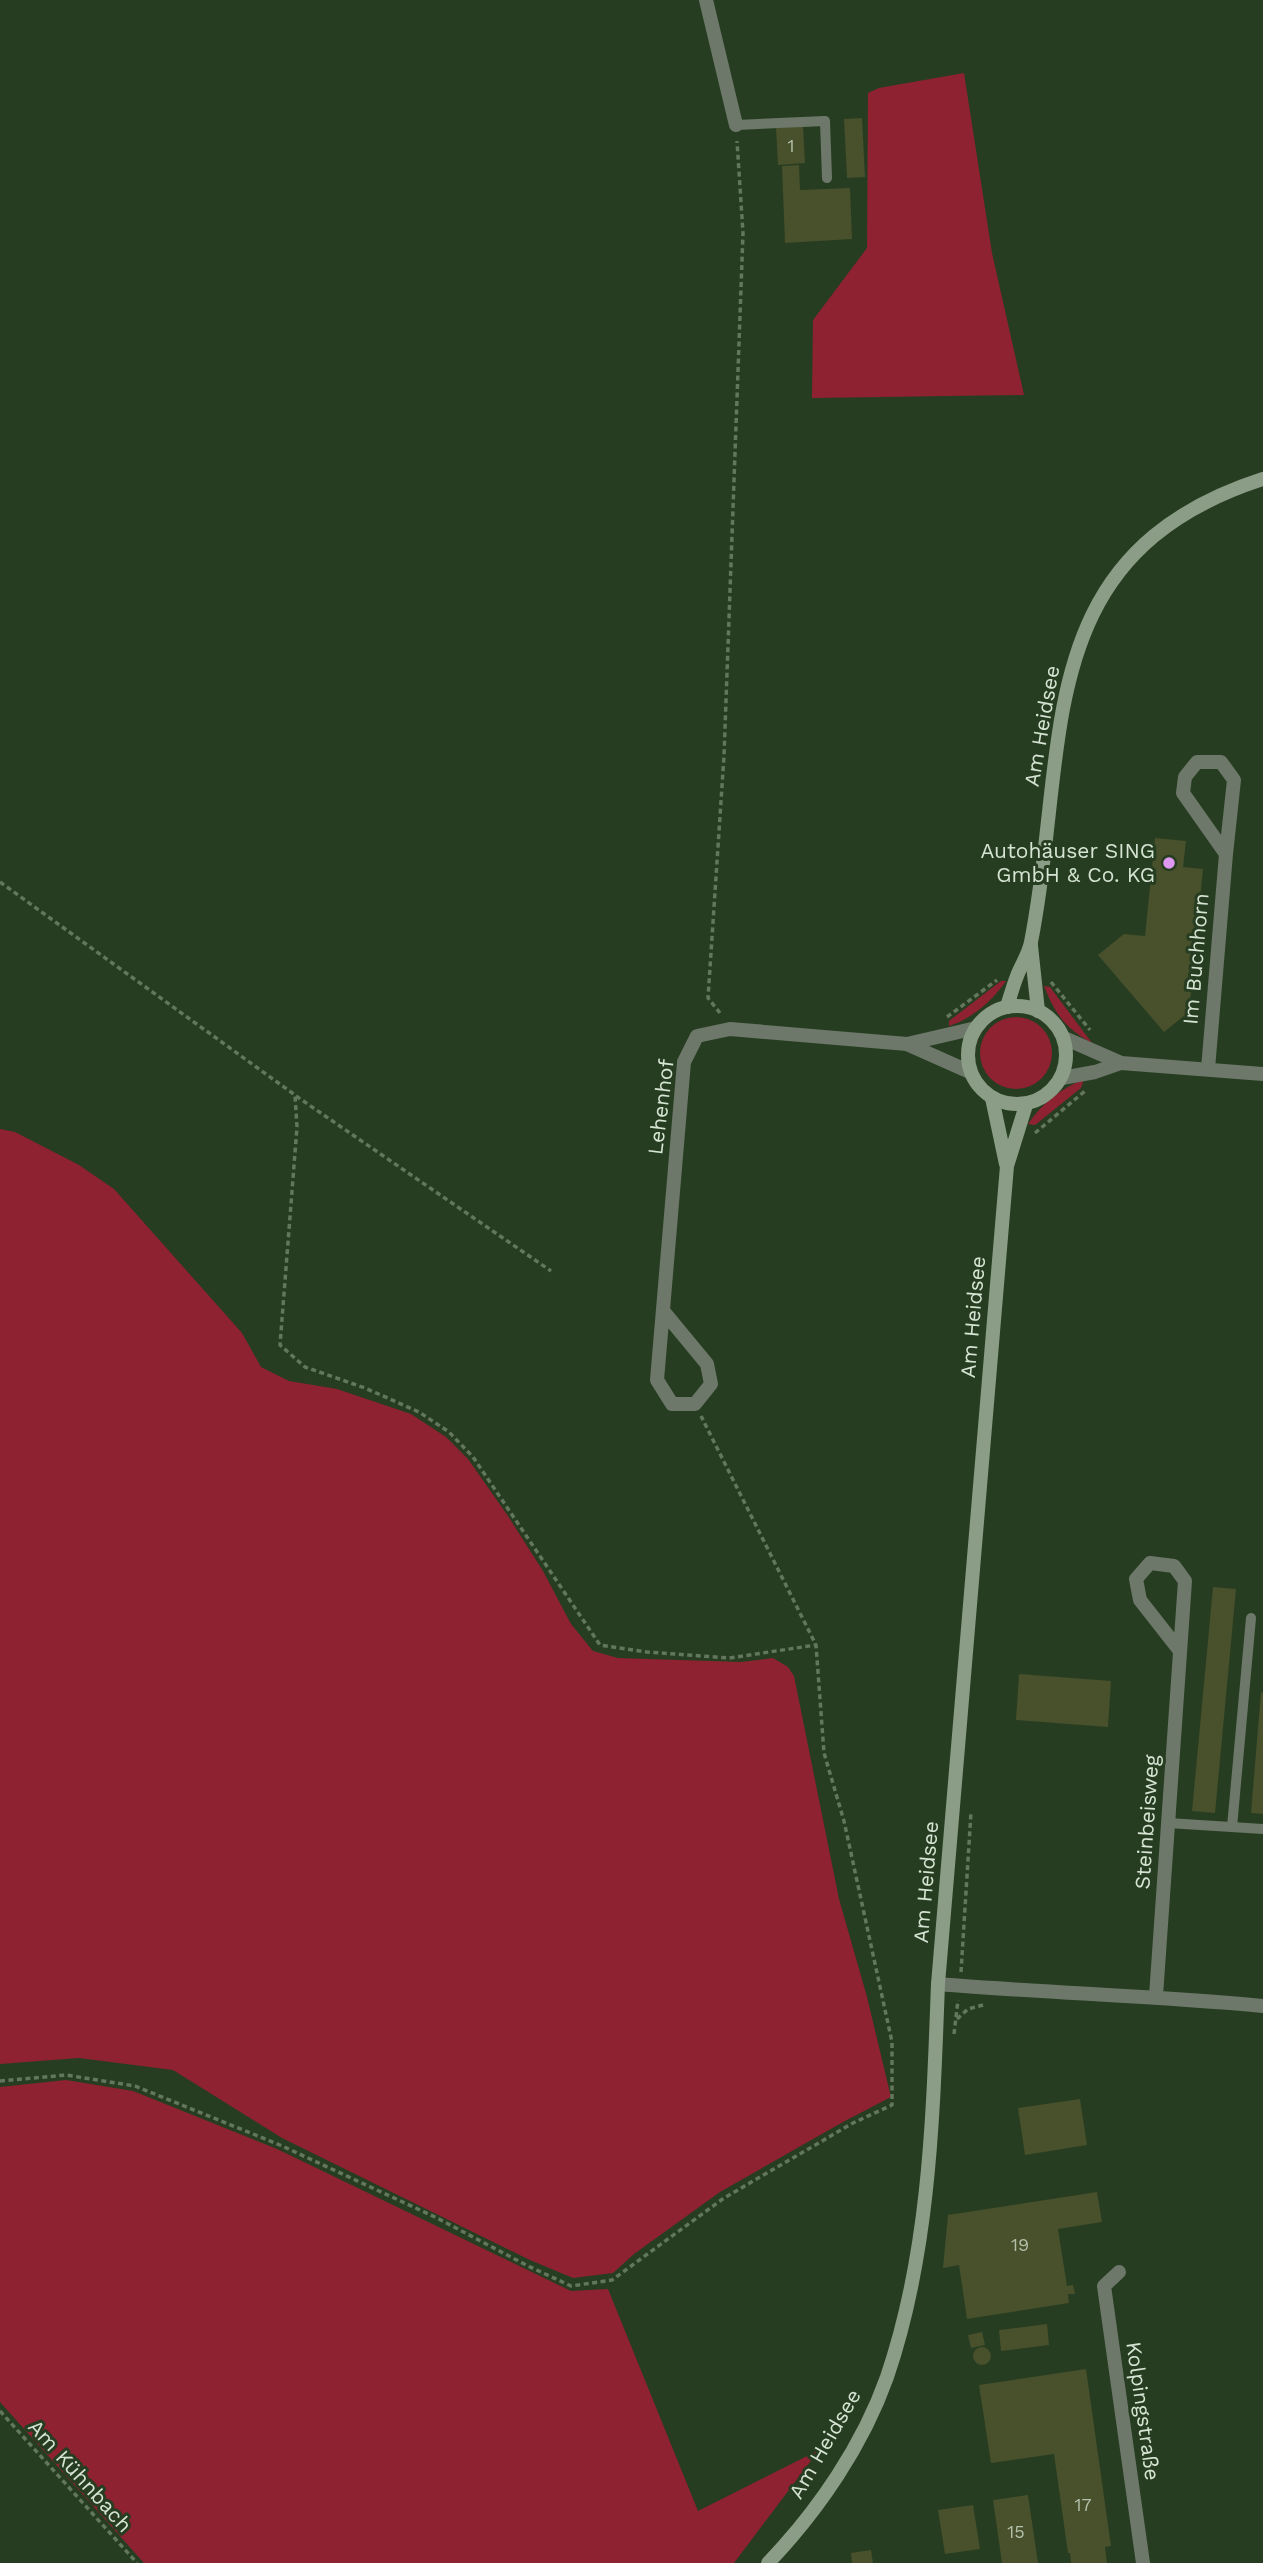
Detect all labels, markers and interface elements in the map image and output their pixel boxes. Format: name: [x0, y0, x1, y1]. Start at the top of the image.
house number: 1: [787, 135, 795, 156]
street label: Am Heidsee: [1019, 663, 1064, 788]
place label: Autohäuser SING GmbH & Co. KG: [980, 838, 1155, 887]
marker: Autohäuser SING GmbH & Co. KG: [1161, 855, 1177, 871]
street label: Im Buchhorn: [1177, 892, 1214, 1026]
street label: Lehenhof: [642, 1058, 679, 1156]
street label: Am Heidsee: [955, 1255, 990, 1379]
street label: Steinbeisweg: [1129, 1753, 1164, 1890]
street label: Am Heidsee: [908, 1820, 943, 1944]
house number: 19: [1011, 2234, 1029, 2255]
street label: Kolpingstraße: [1121, 2340, 1166, 2482]
street label: Am Heidsee: [783, 2384, 866, 2503]
street label: Am Kühnbach: [23, 2414, 138, 2537]
house number: 17: [1074, 2494, 1092, 2515]
house number: 15: [1007, 2521, 1025, 2542]

